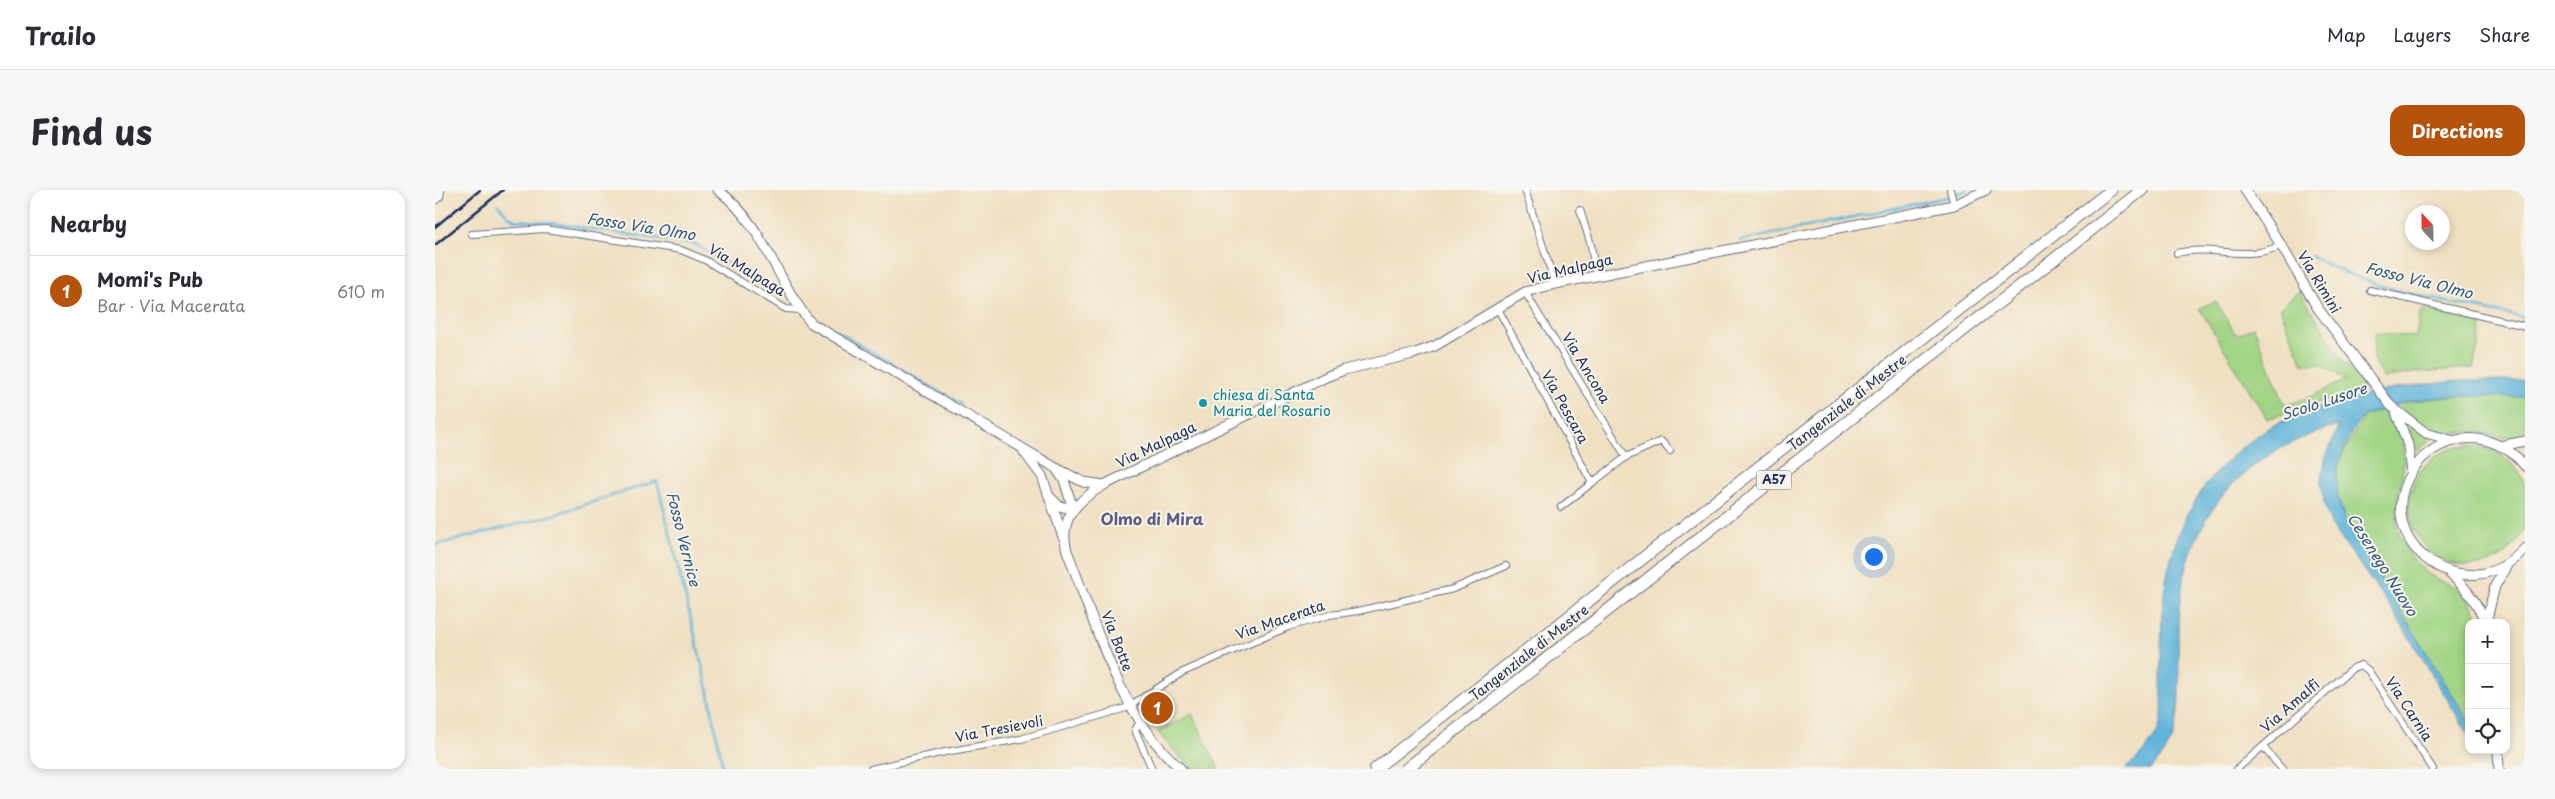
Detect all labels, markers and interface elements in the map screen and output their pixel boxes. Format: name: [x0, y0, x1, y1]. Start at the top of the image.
text: Trailo: [25, 17, 96, 53]
text: Map: [2327, 21, 2366, 48]
text: Layers: [2394, 21, 2451, 48]
text: Share: [2479, 21, 2530, 48]
text: Find us: [30, 104, 152, 157]
button: Directions: [2390, 105, 2525, 156]
north arrow: [2405, 205, 2450, 250]
water label: Fosso Via Olmo: [585, 206, 698, 246]
text: Nearby: [50, 207, 127, 239]
street label: Via Malpaga: [705, 238, 790, 301]
street label: Via Rimini: [2292, 246, 2346, 317]
street label: Via Malpaga: [1525, 248, 1615, 289]
water label: Fosso Via Olmo: [2363, 255, 2476, 304]
text: Momi's Pub: [97, 265, 203, 293]
text: 1: [62, 279, 70, 303]
text: 610 m: [337, 279, 385, 303]
text: Bar · Via Macerata: [97, 293, 245, 317]
street label: Via Ancona: [1557, 328, 1616, 407]
street label: Tangenziale di Mestre: [1783, 349, 1911, 456]
street label: Via Pescara: [1537, 366, 1594, 448]
water label: Scolo Lusore: [2278, 376, 2370, 425]
place label: chiesa di Santa Maria del Rosario: [1213, 384, 1331, 421]
marker: chiesa di Santa Maria del Rosario: [1197, 397, 1209, 409]
street label: Via Malpaga: [1112, 416, 1200, 473]
road number: A57: [1757, 470, 1791, 490]
water label: Fosso Vernice: [662, 489, 708, 589]
district label: Olmo di Mira: [1100, 506, 1204, 530]
water label: Cesenego Nuovo: [2342, 508, 2425, 621]
your location: [1861, 544, 1887, 570]
street label: Via Macerata: [1232, 594, 1327, 645]
street label: Tangenziale di Mestre: [1465, 599, 1593, 706]
street label: Via Botte: [1096, 607, 1139, 674]
map controls: [2465, 619, 2510, 754]
button: +: [2465, 619, 2510, 664]
button: −: [2465, 664, 2510, 709]
street label: Via Carnia: [2381, 672, 2438, 746]
street label: Via Amalfi: [2255, 674, 2324, 737]
pin: 1: [1141, 689, 1173, 727]
button: locate: [2465, 709, 2510, 754]
street label: Via Tresievoli: [953, 710, 1045, 747]

